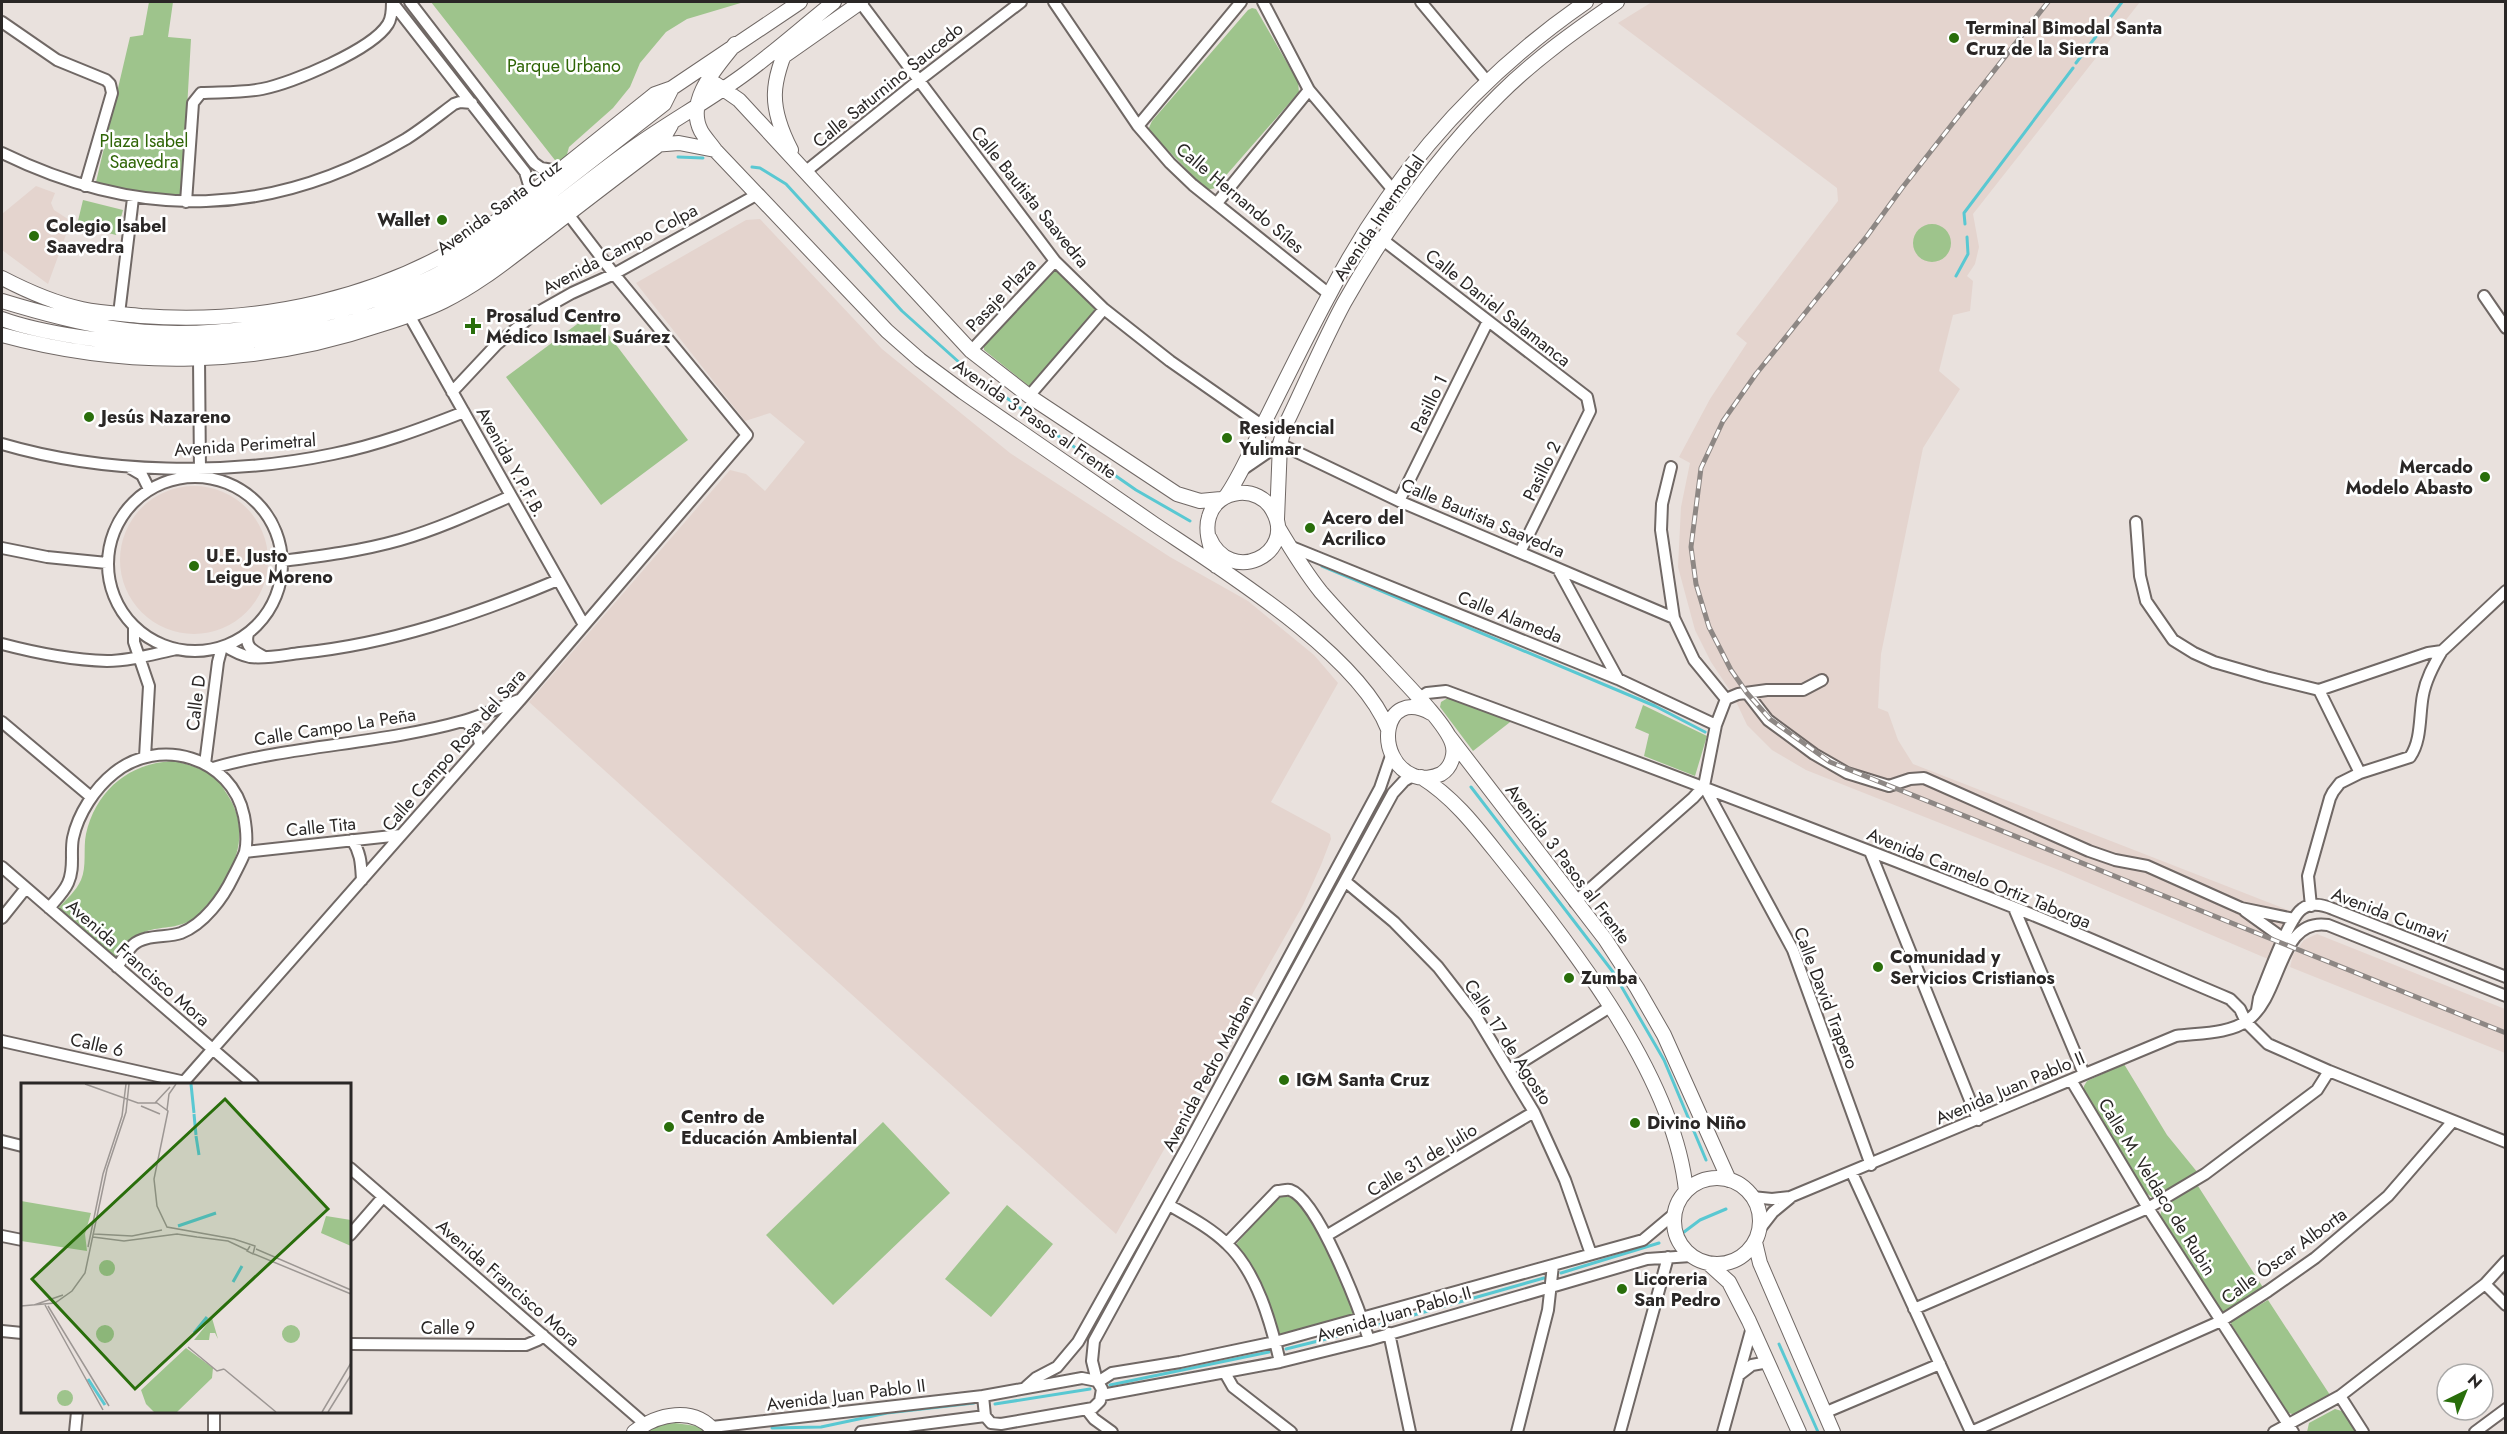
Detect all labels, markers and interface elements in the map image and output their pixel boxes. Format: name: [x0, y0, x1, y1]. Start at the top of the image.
place label: Terminal Bimodal Santa Cruz de la Sierra: [1966, 15, 2162, 62]
street label: Calle Saturnino Saucedo: [807, 16, 969, 154]
marker: Terminal Bimodal Santa Cruz de la Sierra: [1947, 31, 1961, 45]
park label: Parque Urbano: [507, 53, 621, 79]
street label: Calle Bautista Saavedra: [965, 120, 1095, 274]
park label: Plaza Isabel Saavedra: [100, 128, 189, 175]
street label: Calle Hernando Síles: [1170, 136, 1310, 260]
street label: Avenida Intermodal: [1327, 150, 1431, 286]
street label: Avenida Santa Cruz: [431, 152, 567, 261]
street label: Avenida Campo Colpa: [538, 197, 702, 301]
place label: Wallet: [377, 207, 430, 233]
place label: Colegio Isabel Saavedra: [46, 213, 166, 260]
marker: Wallet: [435, 213, 449, 227]
marker: Colegio Isabel Saavedra: [27, 229, 41, 243]
street label: Calle Daniel Salamanca: [1420, 243, 1576, 373]
street label: Pasaje Plaza: [960, 252, 1042, 338]
place label: Prosalud Centro Médico Ismael Suárez: [486, 303, 671, 350]
marker: Prosalud Centro Médico Ismael Suárez: [464, 317, 482, 335]
street label: Avenida 3 Pasos al Frente: [948, 353, 1122, 485]
street label: Pasillo 1: [1404, 371, 1454, 437]
street label: Avenida Y.P.F.B.: [470, 402, 552, 522]
place label: Jesús Nazareno: [98, 404, 231, 430]
marker: Jesús Nazareno: [82, 410, 96, 424]
place label: Residencial Yulimar: [1238, 415, 1334, 462]
street label: Avenida Perimetral: [173, 427, 317, 463]
marker: Residencial Yulimar: [1220, 431, 1234, 445]
street label: Pasillo 2: [1516, 437, 1568, 505]
place label: Mercado Modelo Abasto: [2345, 454, 2473, 501]
marker: Mercado Modelo Abasto: [2478, 470, 2492, 484]
street label: Calle Bautista Saavedra: [1397, 472, 1569, 564]
place label: Acero del Acrilico: [1321, 505, 1404, 552]
marker: Acero del Acrilico: [1303, 521, 1317, 535]
place label: U.E. Justo Leigue Moreno: [206, 543, 333, 590]
marker: U.E. Justo Leigue Moreno: [187, 559, 201, 573]
street label: Calle Alameda: [1454, 584, 1566, 650]
street label: Calle Campo Rosa del Sara: [376, 663, 532, 837]
street label: Calle D: [180, 674, 212, 732]
street label: Calle Campo La Peña: [252, 701, 418, 753]
street label: Avenida 3 Pasos al Frente: [1499, 779, 1637, 949]
street label: Calle Tita: [285, 810, 357, 844]
street label: Avenida Carmelo Ortiz Taborga: [1863, 821, 2095, 935]
street label: Avenida Cumavi: [2328, 881, 2452, 949]
street label: Avenida Francisco Mora: [60, 893, 216, 1033]
street label: Calle David Trapero: [1787, 923, 1865, 1073]
place label: Comunidad y Servicios Cristianos: [1890, 944, 2055, 991]
marker: Comunidad y Servicios Cristianos: [1871, 960, 1885, 974]
place label: Zumba: [1581, 965, 1638, 991]
marker: Zumba: [1562, 971, 1576, 985]
street label: Calle 17 de Agosto: [1458, 974, 1559, 1110]
street label: Avenida Pedro Marban: [1156, 990, 1260, 1156]
street label: Calle 6: [68, 1026, 126, 1064]
street label: Avenida Juan Pablo II: [1931, 1045, 2089, 1131]
place label: IGM Santa Cruz: [1296, 1067, 1430, 1093]
marker: IGM Santa Cruz: [1277, 1073, 1291, 1087]
inset map: [21, 1083, 351, 1413]
street label: Calle M. Veldaco de Rubin: [2092, 1093, 2222, 1281]
place label: Centro de Educación Ambiental: [681, 1104, 857, 1151]
place label: Divino Niño: [1647, 1110, 1747, 1136]
marker: Divino Niño: [1628, 1116, 1642, 1130]
street label: Calle 31 de Julio: [1362, 1117, 1482, 1203]
marker: Centro de Educación Ambiental: [662, 1120, 676, 1134]
street label: Calle Óscar Alborta: [2216, 1202, 2352, 1310]
street label: Avenida Francisco Mora: [430, 1213, 586, 1353]
place label: Licoreria San Pedro: [1634, 1266, 1721, 1313]
street label: Avenida Juan Pablo II: [1313, 1279, 1475, 1349]
marker: Licoreria San Pedro: [1615, 1282, 1629, 1296]
street label: Calle 9: [421, 1315, 475, 1341]
north arrow: [2435, 1362, 2495, 1422]
text: N: [2462, 1369, 2487, 1394]
street label: Avenida Juan Pablo II: [765, 1372, 927, 1418]

